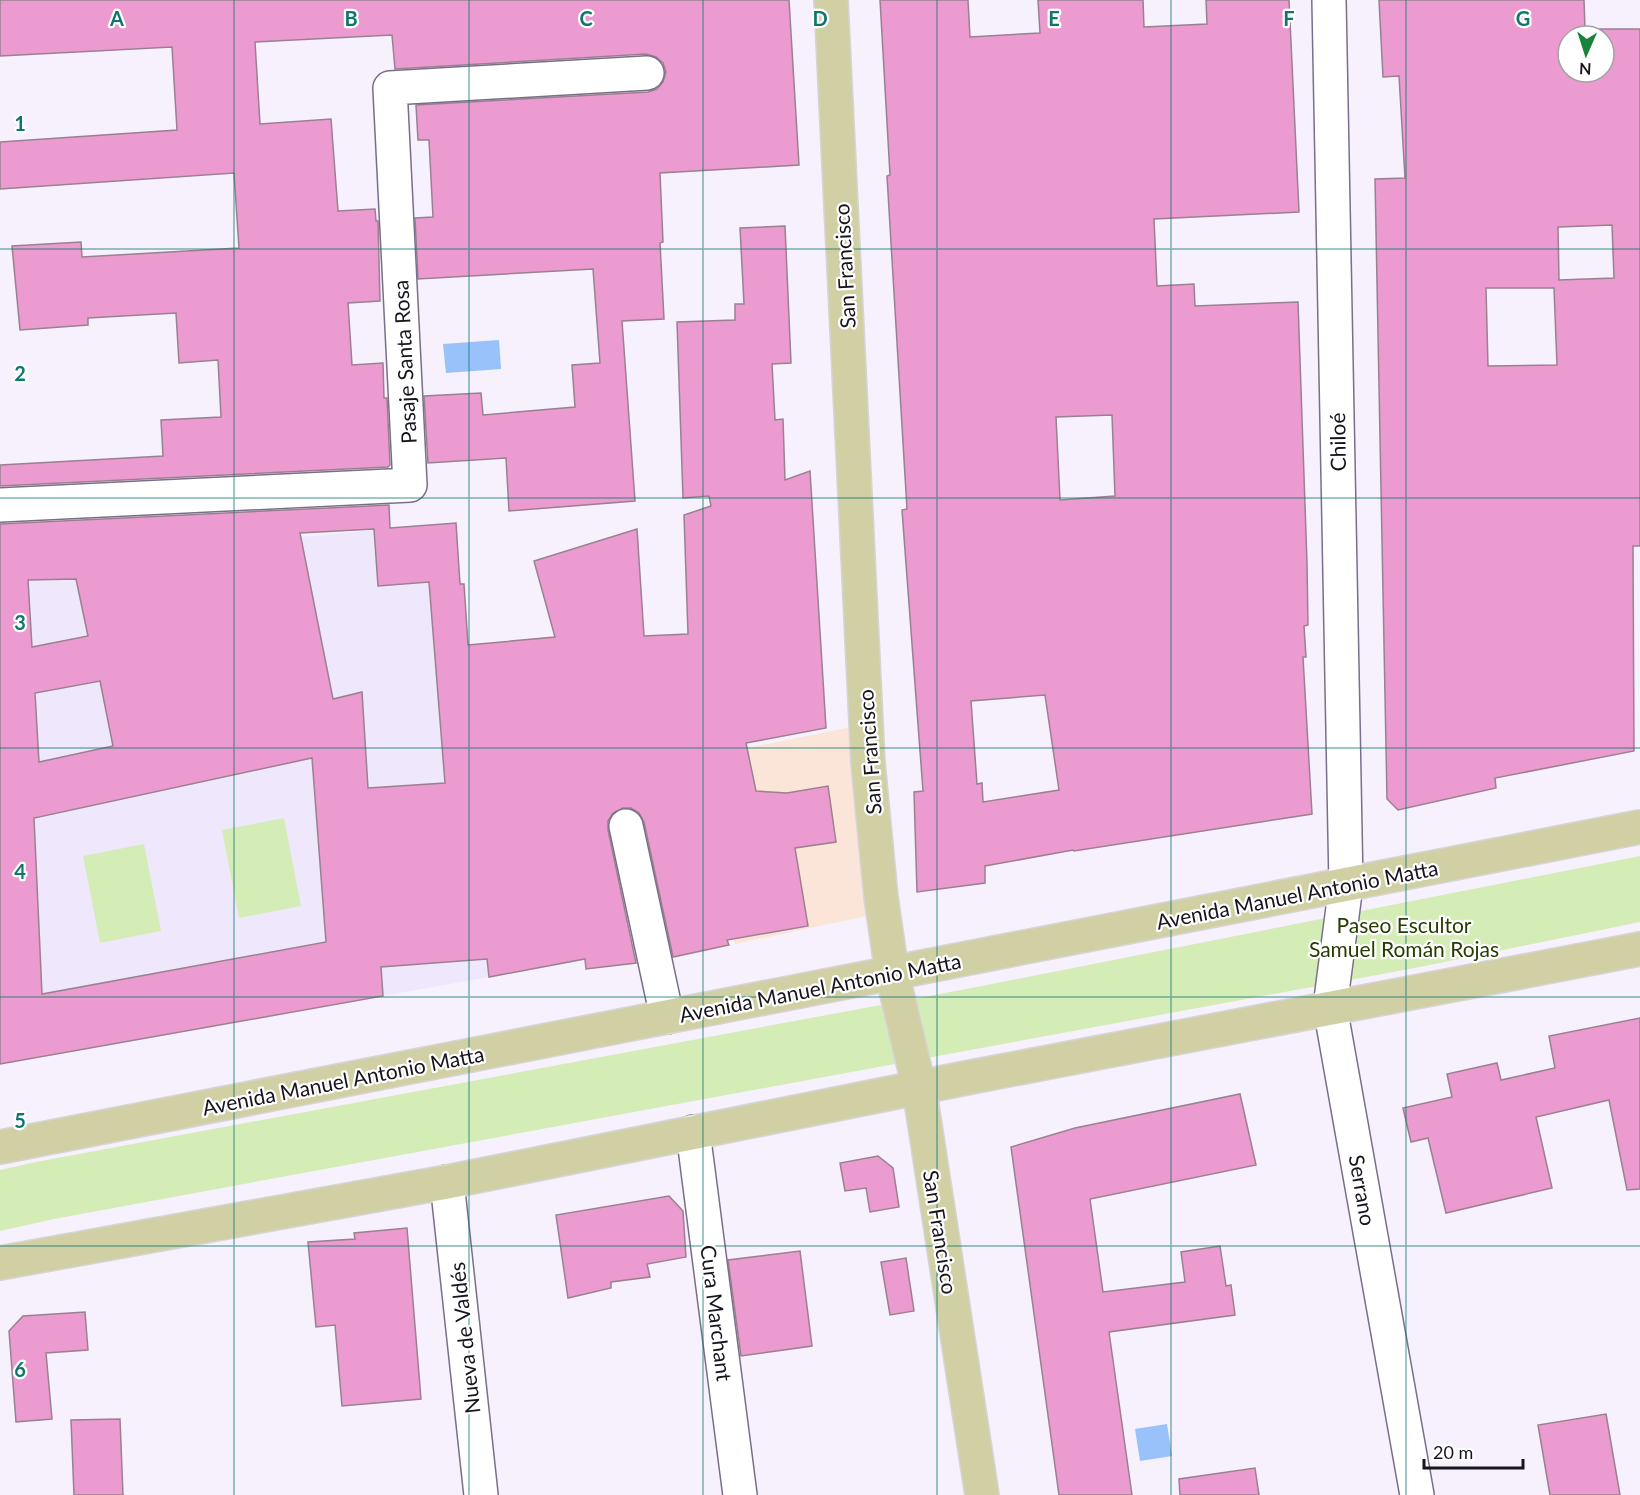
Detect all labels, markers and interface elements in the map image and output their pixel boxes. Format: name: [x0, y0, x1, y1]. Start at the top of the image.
text: A: [109, 6, 124, 30]
text: B: [344, 6, 358, 30]
text: C: [579, 6, 593, 30]
text: D: [812, 6, 828, 30]
text: E: [1048, 6, 1060, 30]
text: F: [1283, 6, 1295, 30]
text: G: [1516, 6, 1530, 30]
north arrow: [1556, 24, 1616, 84]
text: N: [1579, 60, 1592, 79]
text: 1: [14, 111, 26, 135]
street label: San Francisco: [828, 203, 860, 329]
street label: Pasaje Santa Rosa: [387, 279, 421, 445]
text: 2: [14, 361, 26, 385]
street label: Chiloé: [1324, 412, 1350, 472]
text: 3: [14, 610, 26, 634]
street label: San Francisco: [852, 689, 886, 815]
street label: Avenida Manuel Antonio Matta: [1154, 854, 1440, 934]
text: 4: [14, 859, 26, 883]
park label: Paseo Escultor Samuel Román Rojas: [1309, 912, 1499, 961]
street label: Avenida Manuel Antonio Matta: [677, 947, 963, 1027]
street label: Avenida Manuel Antonio Matta: [200, 1040, 486, 1120]
text: 5: [14, 1108, 26, 1132]
street label: Serrano: [1344, 1153, 1382, 1228]
street label: San Francisco: [919, 1168, 963, 1296]
street label: Cura Marchant: [696, 1243, 738, 1383]
street label: Nueva de Valdés: [444, 1261, 484, 1415]
text: 6: [14, 1357, 26, 1381]
scale bar: [1424, 1432, 1523, 1470]
text: 20 m: [1433, 1441, 1473, 1463]

